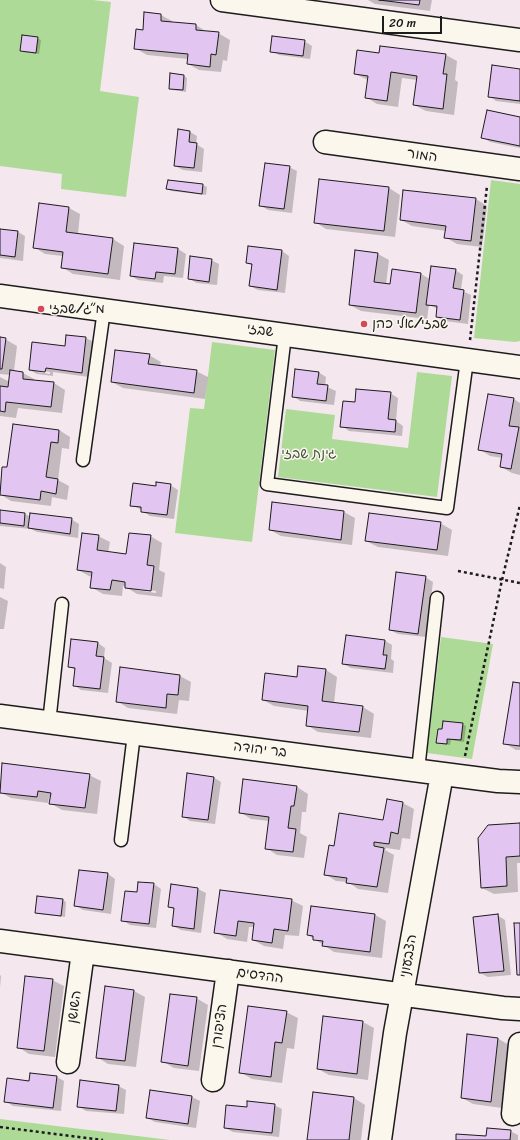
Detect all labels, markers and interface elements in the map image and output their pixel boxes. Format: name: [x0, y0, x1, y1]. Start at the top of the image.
scale bar: [384, 8, 444, 34]
text: 20 m: [389, 12, 416, 34]
street label: המור: [406, 146, 438, 166]
place label: מ״ג/שבזי: [49, 301, 105, 317]
marker: מ״ג/שבזי: [36, 304, 46, 314]
place label: שבזי/אלי כהן: [372, 316, 448, 332]
marker: שבזי/אלי כהן: [359, 319, 369, 329]
street label: שבזי: [245, 321, 275, 341]
park label: גינת שבזי: [281, 446, 337, 462]
street label: בר יהודה: [232, 738, 288, 762]
street label: הצבעוני: [397, 933, 421, 979]
street label: ההדסים: [235, 964, 285, 988]
street label: השושן: [64, 989, 86, 1025]
street label: הציפורן: [209, 1003, 231, 1049]

